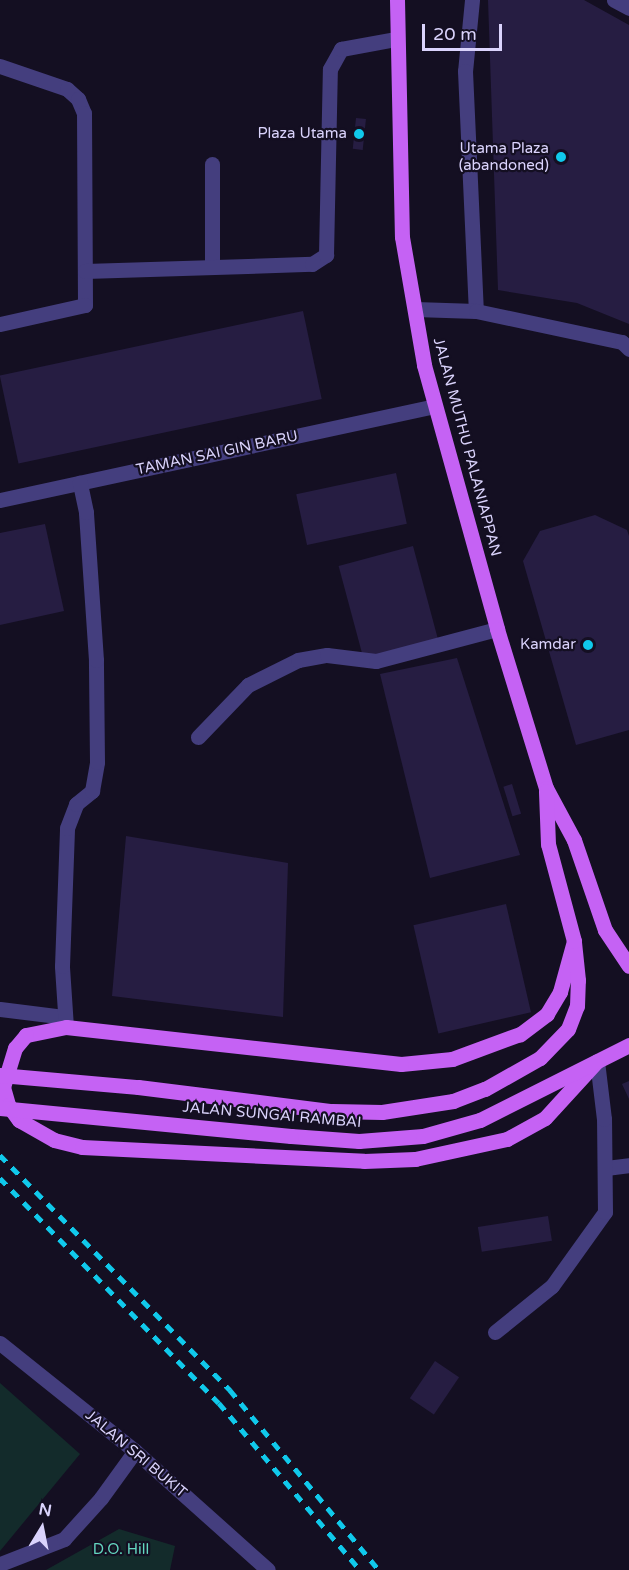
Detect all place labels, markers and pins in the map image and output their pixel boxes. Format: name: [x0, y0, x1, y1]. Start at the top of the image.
place label: Plaza Utama: [257, 125, 347, 143]
marker: Plaza Utama: [352, 127, 366, 141]
place label: Utama Plaza (abandoned): [459, 139, 549, 174]
marker: Utama Plaza (abandoned): [554, 150, 568, 164]
place label: Kamdar: [520, 636, 576, 654]
marker: Kamdar: [581, 638, 595, 652]

